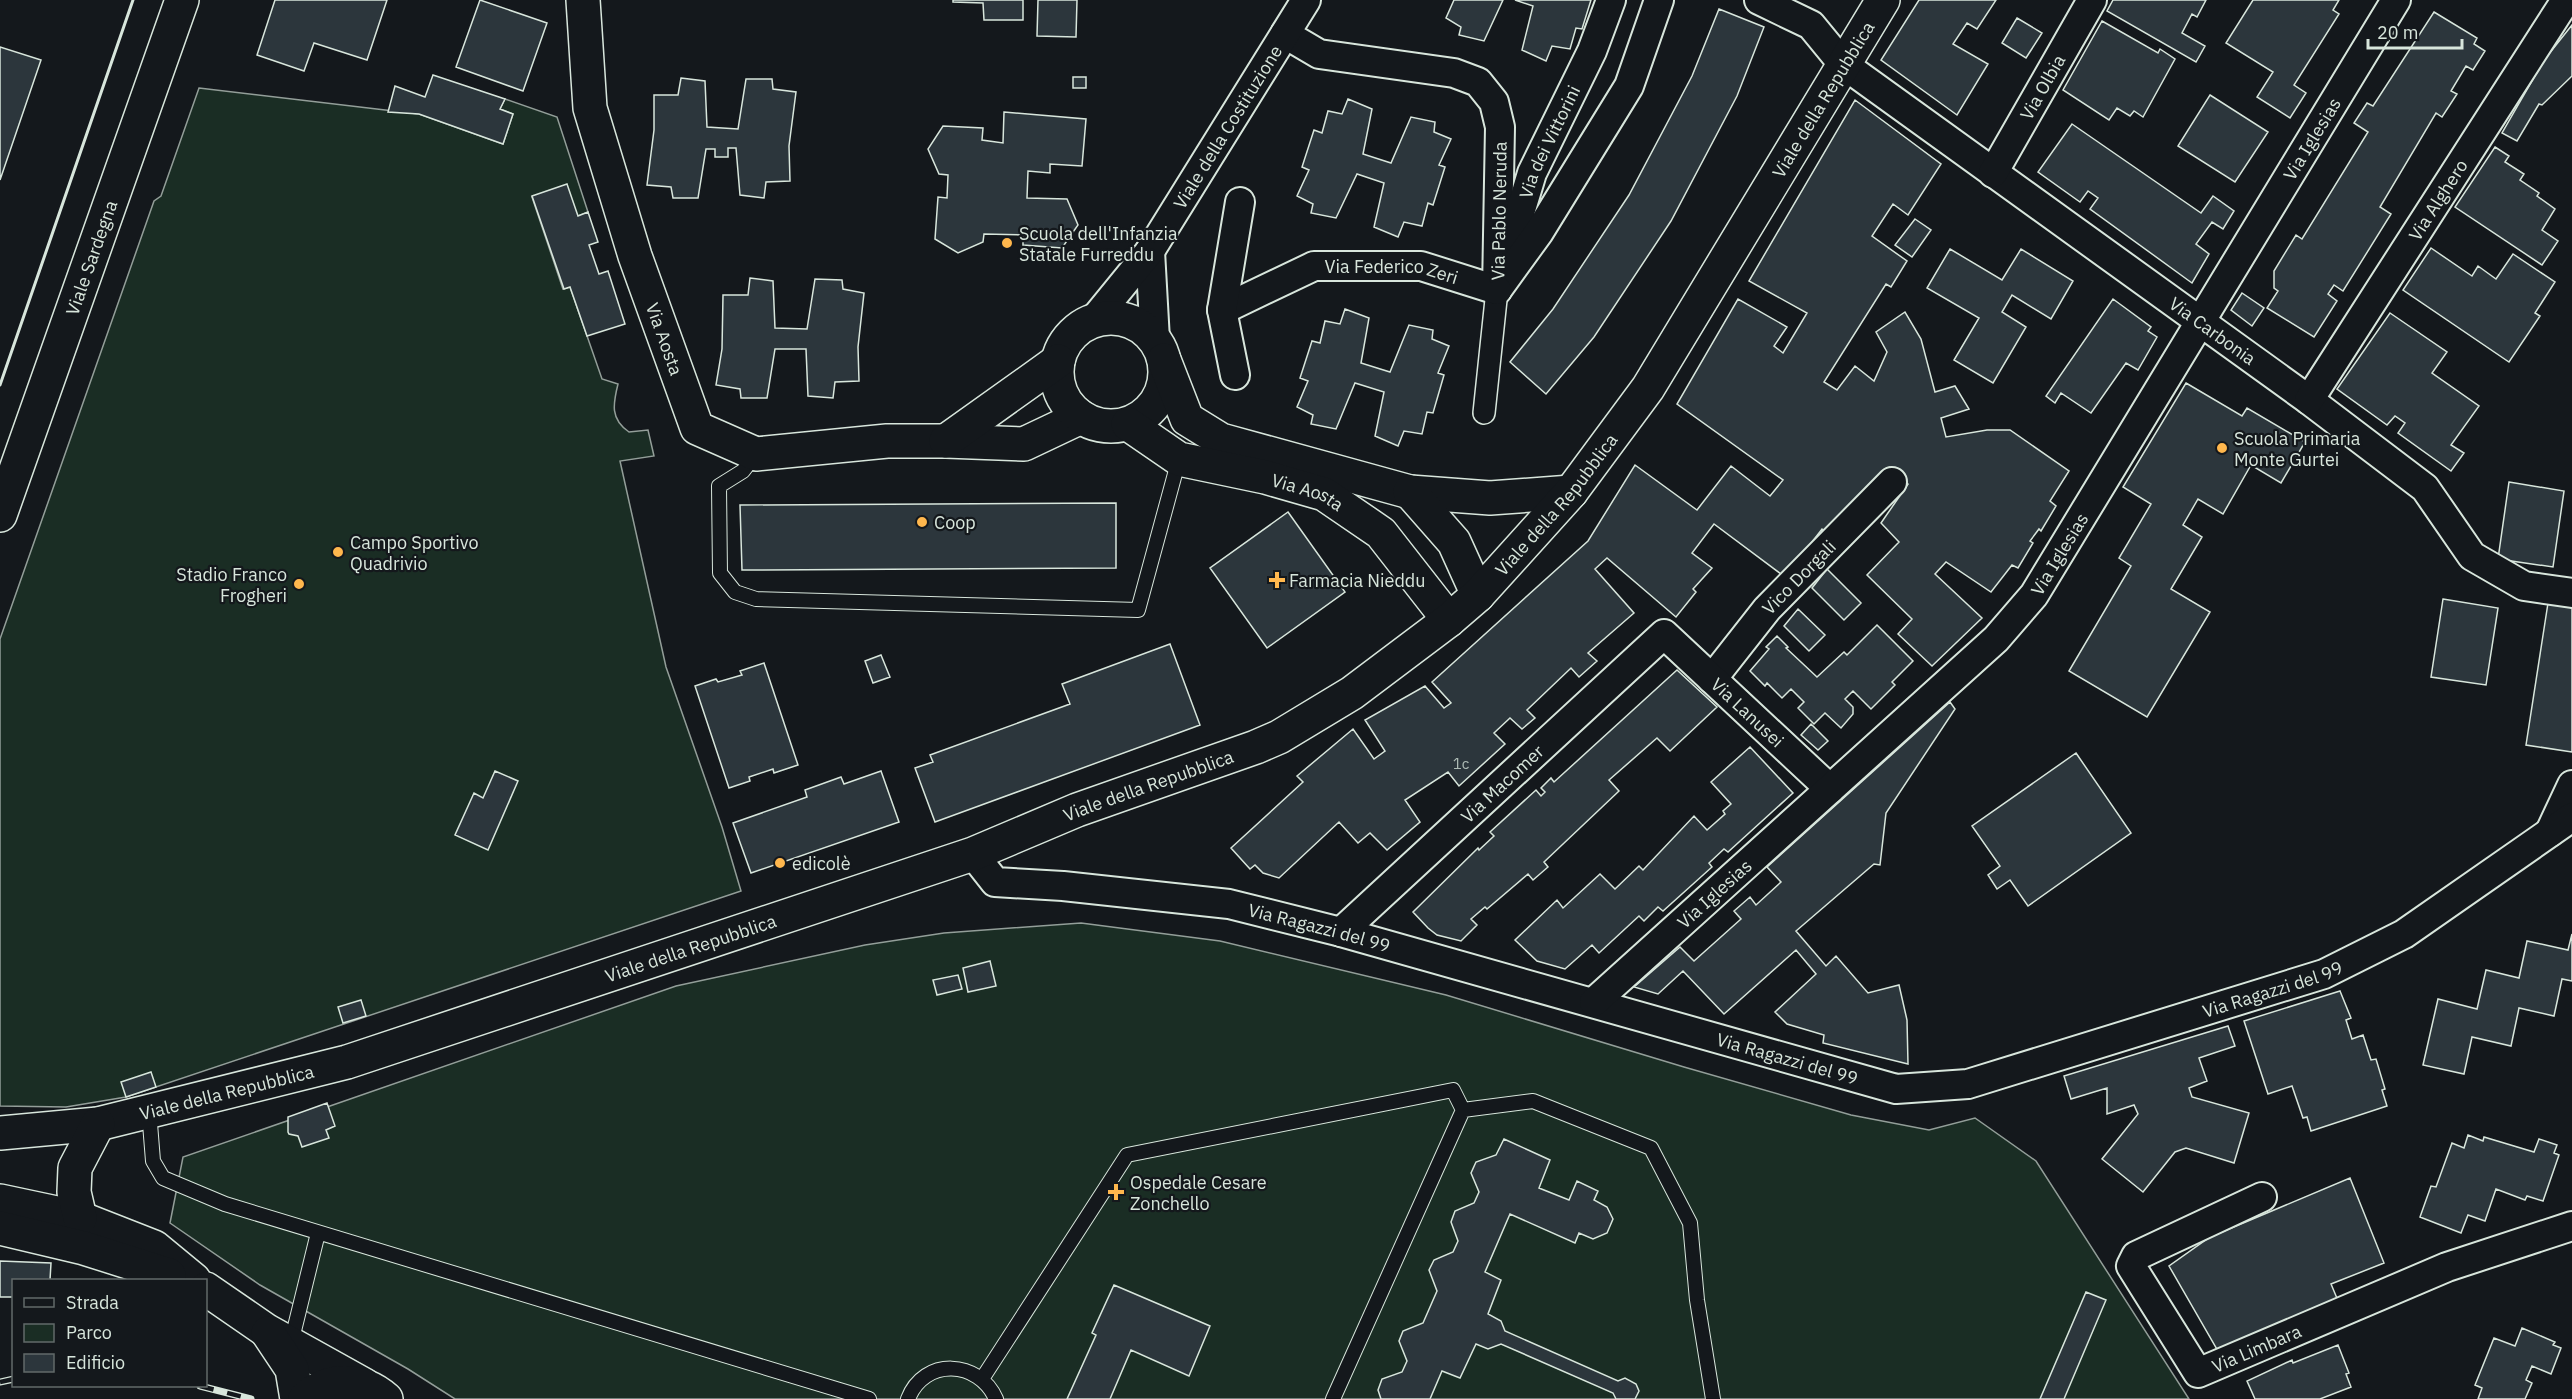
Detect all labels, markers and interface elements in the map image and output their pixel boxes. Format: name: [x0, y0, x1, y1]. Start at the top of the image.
scale bar: [2368, 12, 2462, 50]
street label: Viale della Repubblica: [1767, 17, 1879, 182]
text: 20 m: [2377, 21, 2419, 44]
street label: Viale della Costituzione: [1168, 41, 1287, 213]
street label: Via Olbia: [2014, 50, 2070, 124]
street label: Via dei Vittorini: [1514, 81, 1585, 201]
street label: Via Iglesias: [2278, 93, 2346, 184]
street label: Via Pablo Neruda: [1486, 141, 1512, 281]
street label: Via Alghero: [2403, 155, 2472, 245]
street label: Viale Sardegna: [60, 197, 122, 318]
place label: Scuola dell'Infanzia Statale Furreddu: [1019, 222, 1178, 266]
marker: Scuola dell'Infanzia Statale Furreddu: [1000, 236, 1014, 250]
street label: Via Federico Zeri: [1325, 255, 1461, 289]
street label: Via Carbonia: [2165, 292, 2261, 370]
street label: Via Aosta: [641, 299, 689, 379]
place label: Scuola Primaria Monte Gurtei: [2234, 427, 2361, 471]
street label: Viale della Repubblica: [1490, 428, 1622, 580]
marker: Scuola Primaria Monte Gurtei: [2215, 441, 2229, 455]
street label: Via Aosta: [1269, 468, 1349, 516]
street label: Via Iglesias: [2025, 508, 2093, 599]
place label: Coop: [934, 511, 976, 534]
marker: Coop: [915, 515, 929, 529]
place label: Campo Sportivo Quadrivio: [350, 531, 479, 575]
street label: Vico Dorgali: [1757, 535, 1840, 619]
marker: Campo Sportivo Quadrivio: [331, 545, 345, 559]
place label: Stadio Franco Frogheri: [176, 563, 287, 607]
place label: Farmacia Nieddu: [1289, 569, 1426, 592]
marker: Farmacia Nieddu: [1270, 573, 1284, 587]
marker: Stadio Franco Frogheri: [292, 577, 306, 591]
street label: Via Lanusei: [1706, 672, 1789, 752]
street label: Via Macomer: [1456, 739, 1549, 828]
street label: Viale della Repubblica: [1060, 744, 1237, 826]
house number: 1c: [1453, 754, 1470, 773]
place label: edicolè: [792, 852, 851, 875]
street label: Via Iglesias: [1672, 854, 1756, 933]
marker: edicolè: [773, 856, 787, 870]
street label: Via Ragazzi del 99: [1246, 898, 1393, 957]
street label: Viale della Repubblica: [602, 909, 779, 987]
street label: Via Ragazzi del 99: [2200, 955, 2346, 1022]
street label: Via Ragazzi del 99: [1714, 1027, 1861, 1089]
street label: Viale della Repubblica: [137, 1059, 317, 1125]
place label: Ospedale Cesare Zonchello: [1130, 1171, 1267, 1215]
marker: Ospedale Cesare Zonchello: [1107, 1183, 1125, 1201]
legend: [12, 1279, 207, 1387]
text: Strada: [66, 1291, 119, 1314]
street label: Via Limbara: [2208, 1319, 2305, 1377]
text: Parco: [66, 1321, 112, 1344]
text: Edificio: [66, 1351, 125, 1374]

